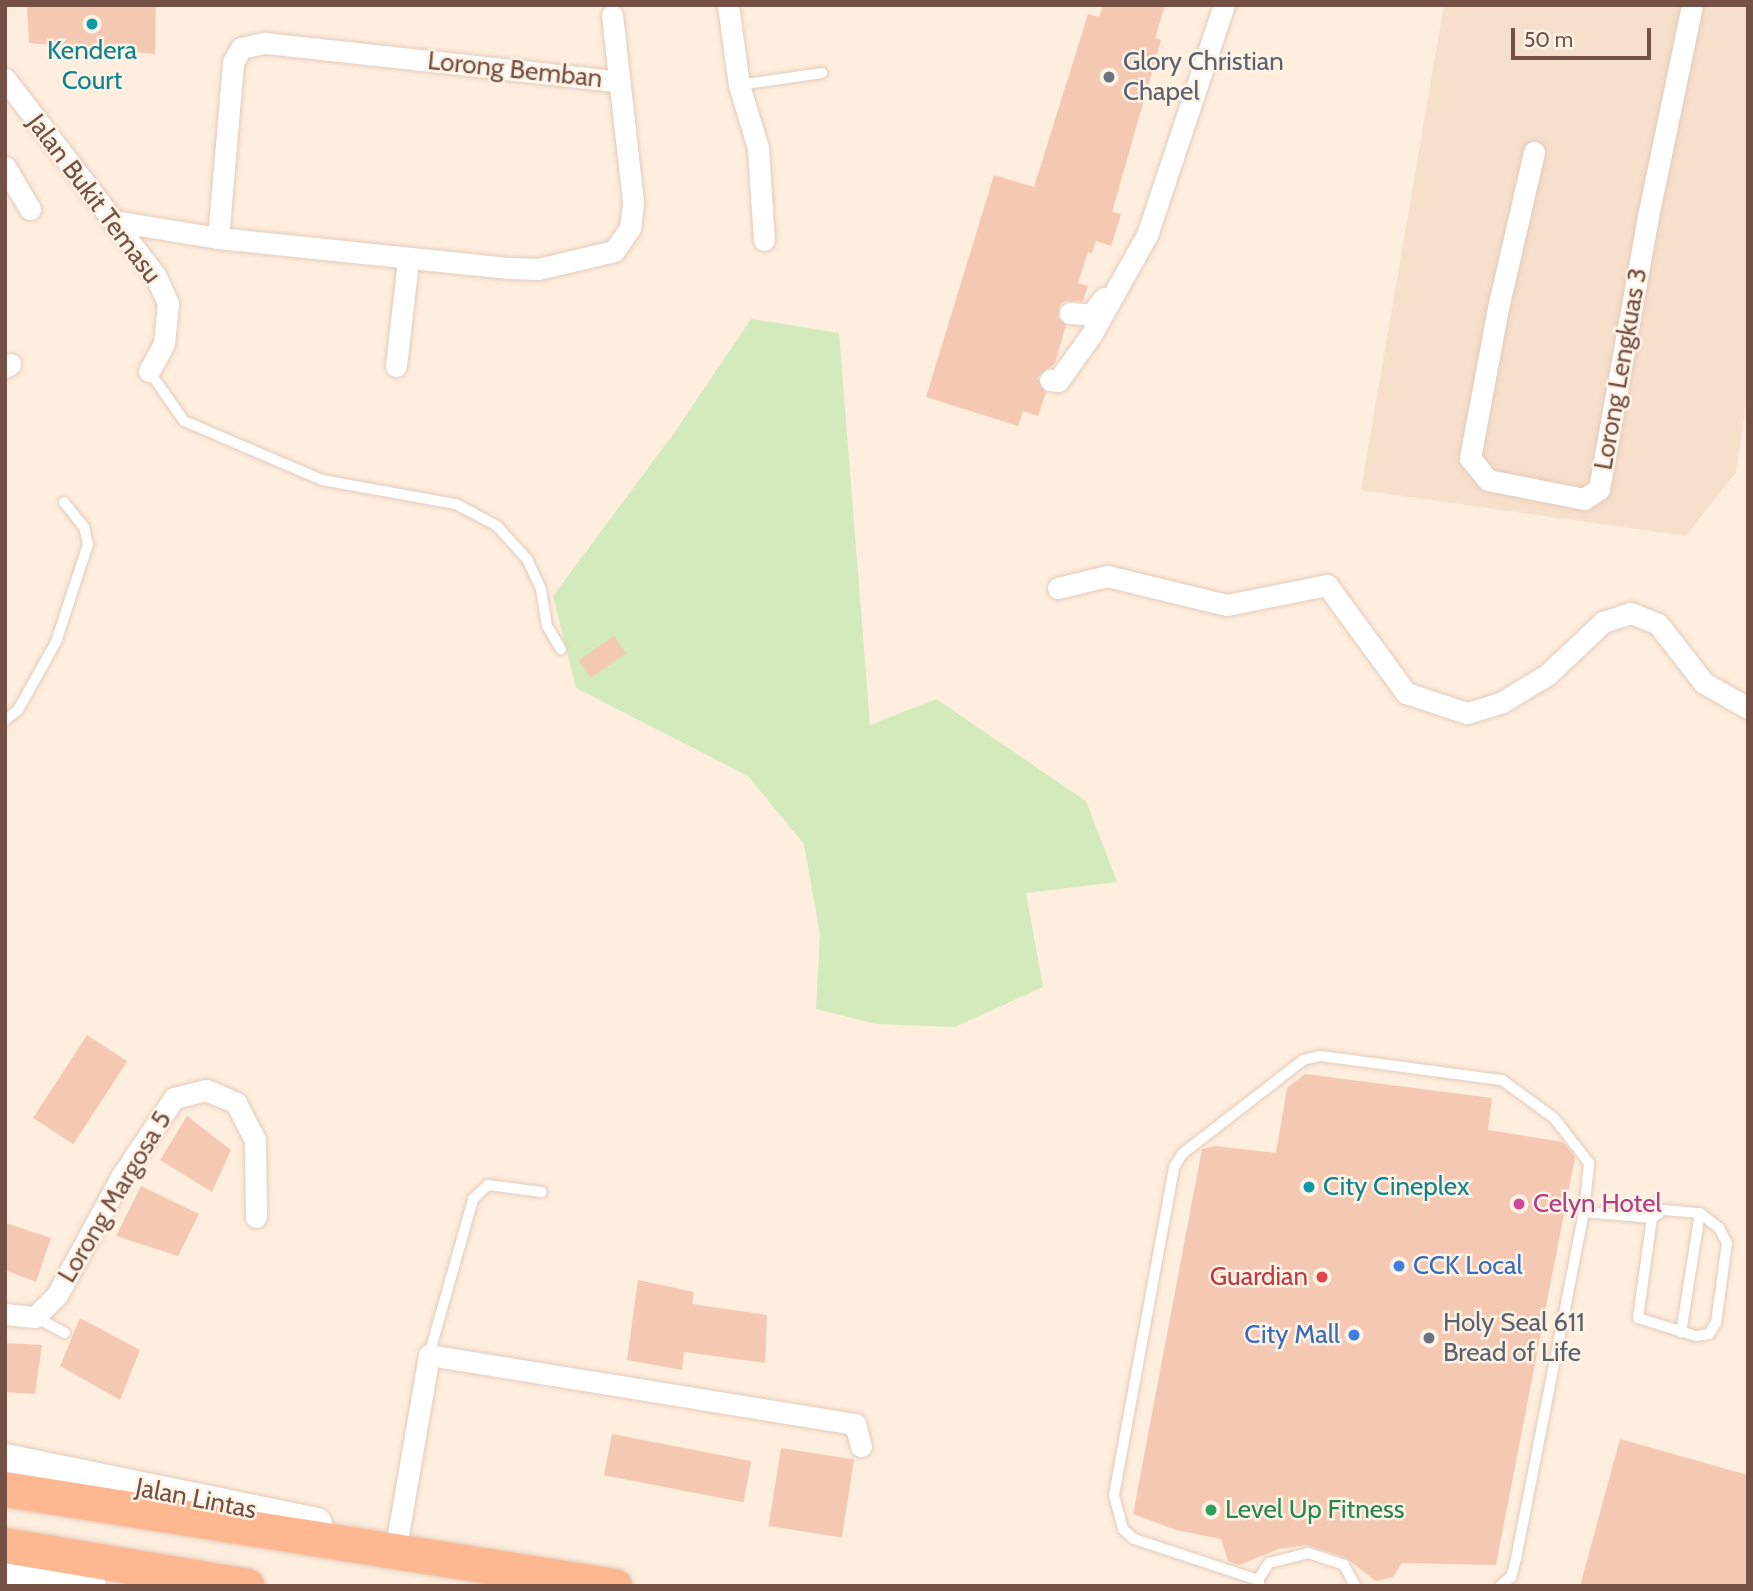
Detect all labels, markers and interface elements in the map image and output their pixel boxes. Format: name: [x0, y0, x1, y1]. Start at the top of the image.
scale bar: [1515, 14, 1655, 58]
marker: Kendera Court: [84, 16, 100, 32]
text: 50 m: [1524, 27, 1573, 52]
place label: Kendera Court: [47, 35, 137, 96]
street label: Lorong Bemban: [426, 45, 604, 95]
place label: Glory Christian Chapel: [1123, 46, 1284, 108]
marker: Glory Christian Chapel: [1101, 69, 1117, 85]
street label: Jalan Bukit Temasu: [20, 108, 168, 290]
street label: Lorong Lengkuas 3: [1588, 266, 1654, 472]
street label: Lorong Margosa 5: [52, 1106, 178, 1288]
place label: City Cineplex: [1323, 1171, 1469, 1203]
marker: City Cineplex: [1301, 1179, 1317, 1195]
place label: Celyn Hotel: [1533, 1188, 1662, 1220]
marker: Celyn Hotel: [1511, 1196, 1527, 1212]
place label: CCK Local: [1413, 1250, 1523, 1282]
marker: CCK Local: [1391, 1258, 1407, 1274]
place label: Guardian: [1210, 1261, 1308, 1293]
marker: Guardian: [1314, 1269, 1330, 1285]
place label: Holy Seal 611 Bread of Life: [1443, 1307, 1585, 1368]
place label: City Mall: [1244, 1319, 1340, 1351]
marker: City Mall: [1346, 1327, 1362, 1343]
marker: Holy Seal 611 Bread of Life: [1421, 1330, 1437, 1346]
street label: Jalan Lintas: [133, 1472, 259, 1526]
place label: Level Up Fitness: [1225, 1494, 1405, 1526]
marker: Level Up Fitness: [1203, 1502, 1219, 1518]

